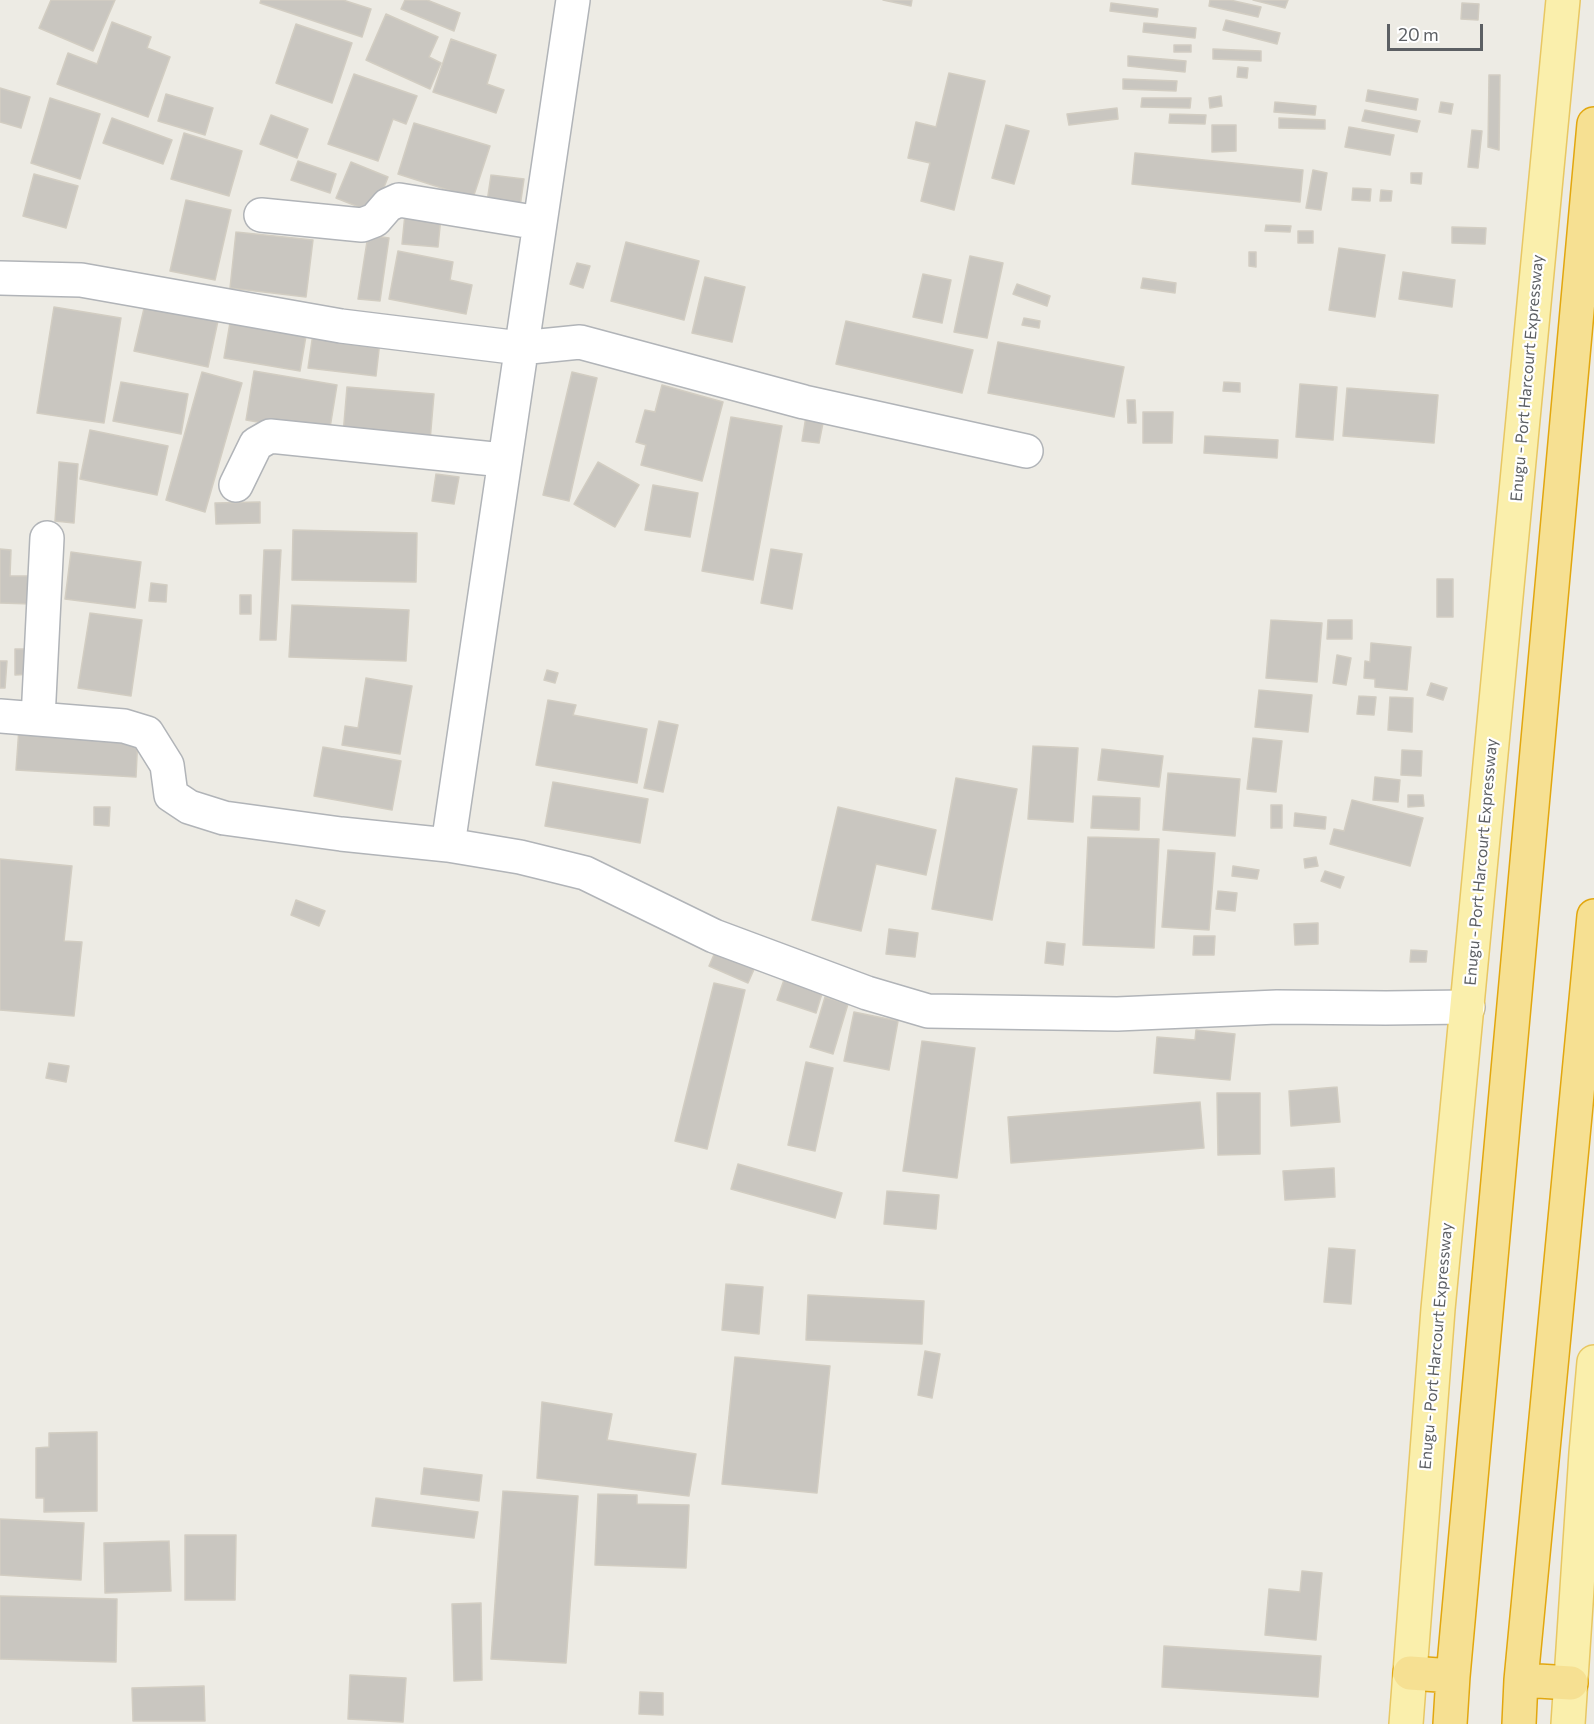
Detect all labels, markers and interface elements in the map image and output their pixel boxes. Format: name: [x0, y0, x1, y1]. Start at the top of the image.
scale bar: [1390, 12, 1486, 50]
text: 20 m: [1398, 23, 1439, 45]
street label: Enugu - Port Harcourt Expressway: [1507, 254, 1547, 502]
street label: Enugu - Port Harcourt Expressway: [1461, 738, 1501, 986]
street label: Enugu - Port Harcourt Expressway: [1416, 1222, 1456, 1470]

